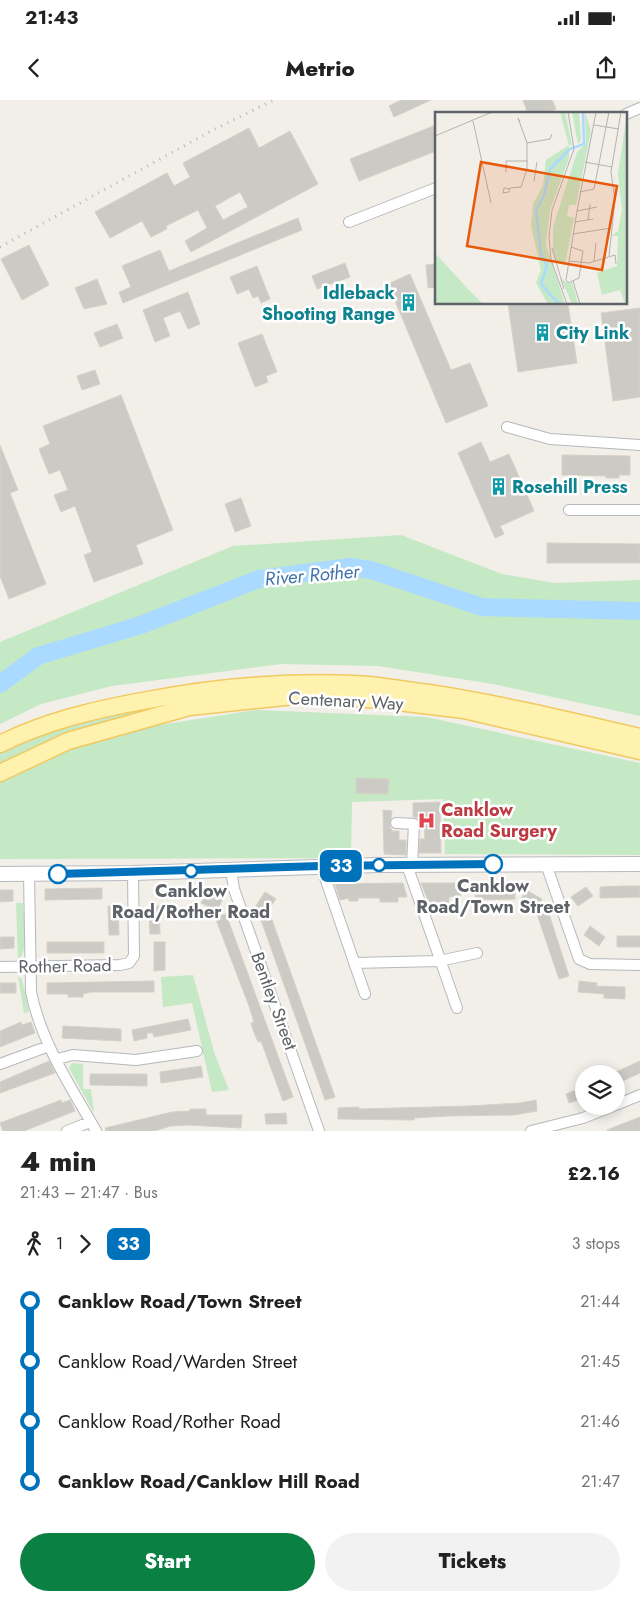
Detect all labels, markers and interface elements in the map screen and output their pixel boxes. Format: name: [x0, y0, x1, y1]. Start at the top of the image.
text: 21:43: [25, 4, 78, 31]
text: Metrio: [285, 52, 355, 84]
icon: back: [20, 54, 48, 82]
icon: share: [592, 54, 620, 82]
inset map: [435, 112, 628, 305]
place label: Idleback Shooting Range: [262, 280, 396, 327]
building icon: Idleback Shooting Range: [399, 293, 419, 313]
place label: City Link: [556, 320, 630, 346]
building icon: City Link: [532, 323, 552, 343]
place label: Rosehill Press: [512, 474, 628, 500]
building icon: Rosehill Press: [488, 477, 508, 497]
water label: River Rother: [264, 557, 362, 593]
street label: Centenary Way: [288, 685, 404, 717]
place label: Canklow Road Surgery: [441, 797, 557, 844]
hospital icon: Canklow Road Surgery: [417, 810, 437, 830]
line badge: 33: [318, 850, 364, 882]
text: 33: [330, 853, 352, 879]
marker: Canklow Road/Town Street: [483, 854, 503, 874]
unlabelled marker: [372, 858, 386, 872]
unlabelled marker: [48, 864, 68, 884]
marker: Canklow Road/Rother Road: [184, 864, 198, 878]
place label: Canklow Road/Town Street: [416, 873, 570, 920]
place label: Canklow Road/Rother Road: [112, 878, 270, 925]
street label: Bentley Street: [244, 948, 304, 1054]
street label: Rother Road: [18, 952, 112, 980]
map controls: [575, 1065, 625, 1115]
button: layers: [575, 1065, 625, 1115]
text: 4 min: [20, 1141, 97, 1182]
text: £2.16: [567, 1160, 620, 1187]
text: 21:43 – 21:47 · Bus: [20, 1181, 158, 1204]
icon: walk: [20, 1230, 48, 1258]
icon: forward: [71, 1230, 99, 1258]
text: 33: [117, 1231, 140, 1257]
text: 1: [56, 1232, 63, 1255]
text: 3 stops: [572, 1232, 620, 1255]
text: Canklow Road/Town Street: [58, 1288, 301, 1315]
text: 21:44: [580, 1290, 620, 1313]
text: Canklow Road/Warden Street: [58, 1348, 297, 1375]
text: 21:45: [581, 1350, 620, 1373]
text: Canklow Road/Rother Road: [58, 1408, 281, 1435]
text: 21:46: [580, 1410, 620, 1433]
text: Canklow Road/Canklow Hill Road: [58, 1468, 360, 1495]
text: 21:47: [581, 1470, 620, 1493]
button: Start: [20, 1533, 315, 1591]
button: Tickets: [325, 1533, 620, 1591]

